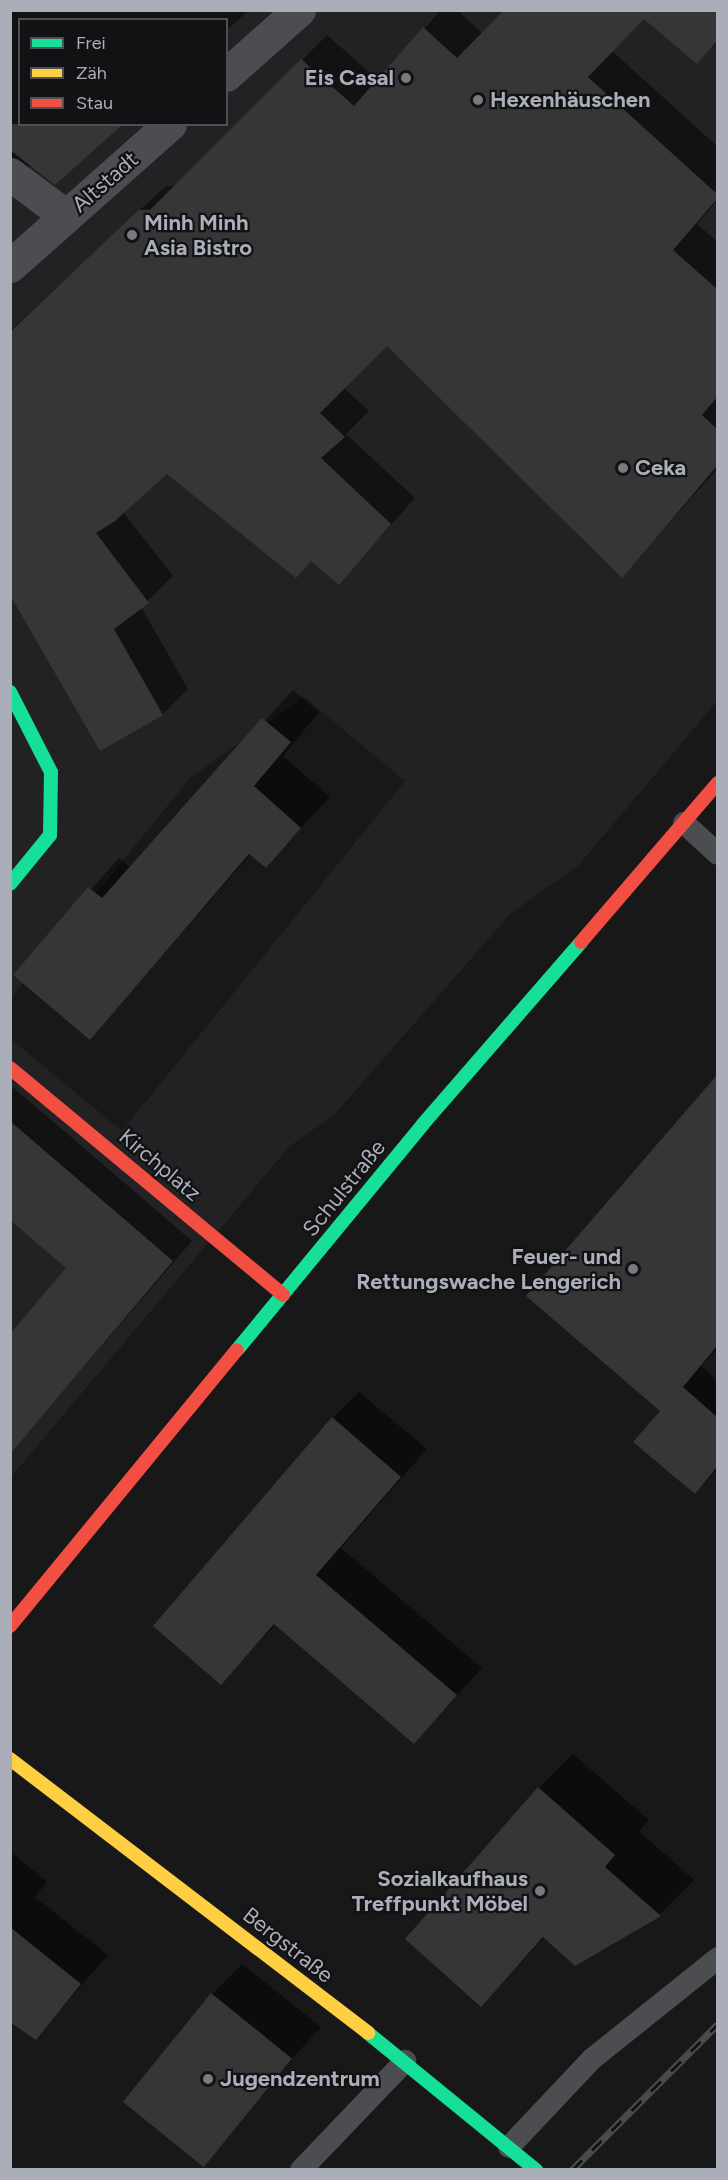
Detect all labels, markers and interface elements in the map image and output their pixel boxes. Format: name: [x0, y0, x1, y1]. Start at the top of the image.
legend: [18, 18, 228, 126]
text: Frei: [76, 32, 106, 54]
text: Zäh: [76, 62, 107, 84]
place label: Eis Casal: [305, 65, 394, 91]
marker: Eis Casal: [399, 71, 413, 85]
place label: Hexenhäuschen: [490, 87, 651, 113]
text: Stau: [76, 92, 113, 114]
marker: Hexenhäuschen: [471, 93, 485, 107]
street label: Altstadt: [67, 146, 143, 218]
place label: Minh Minh Asia Bistro: [144, 209, 252, 260]
marker: Minh Minh Asia Bistro: [125, 228, 139, 242]
place label: Ceka: [635, 455, 686, 481]
marker: Ceka: [616, 461, 630, 475]
street label: Kirchplatz: [114, 1123, 206, 1207]
street label: Schulstraße: [297, 1134, 391, 1242]
place label: Feuer- und Rettungswache Lengerich: [356, 1243, 621, 1294]
marker: Feuer- und Rettungswache Lengerich: [626, 1262, 640, 1276]
place label: Sozialkaufhaus Treffpunkt Möbel: [352, 1865, 528, 1916]
marker: Sozialkaufhaus Treffpunkt Möbel: [533, 1884, 547, 1898]
street label: Bergstraße: [238, 1902, 338, 1988]
place label: Jugendzentrum: [220, 2066, 380, 2092]
marker: Jugendzentrum: [201, 2072, 215, 2086]

